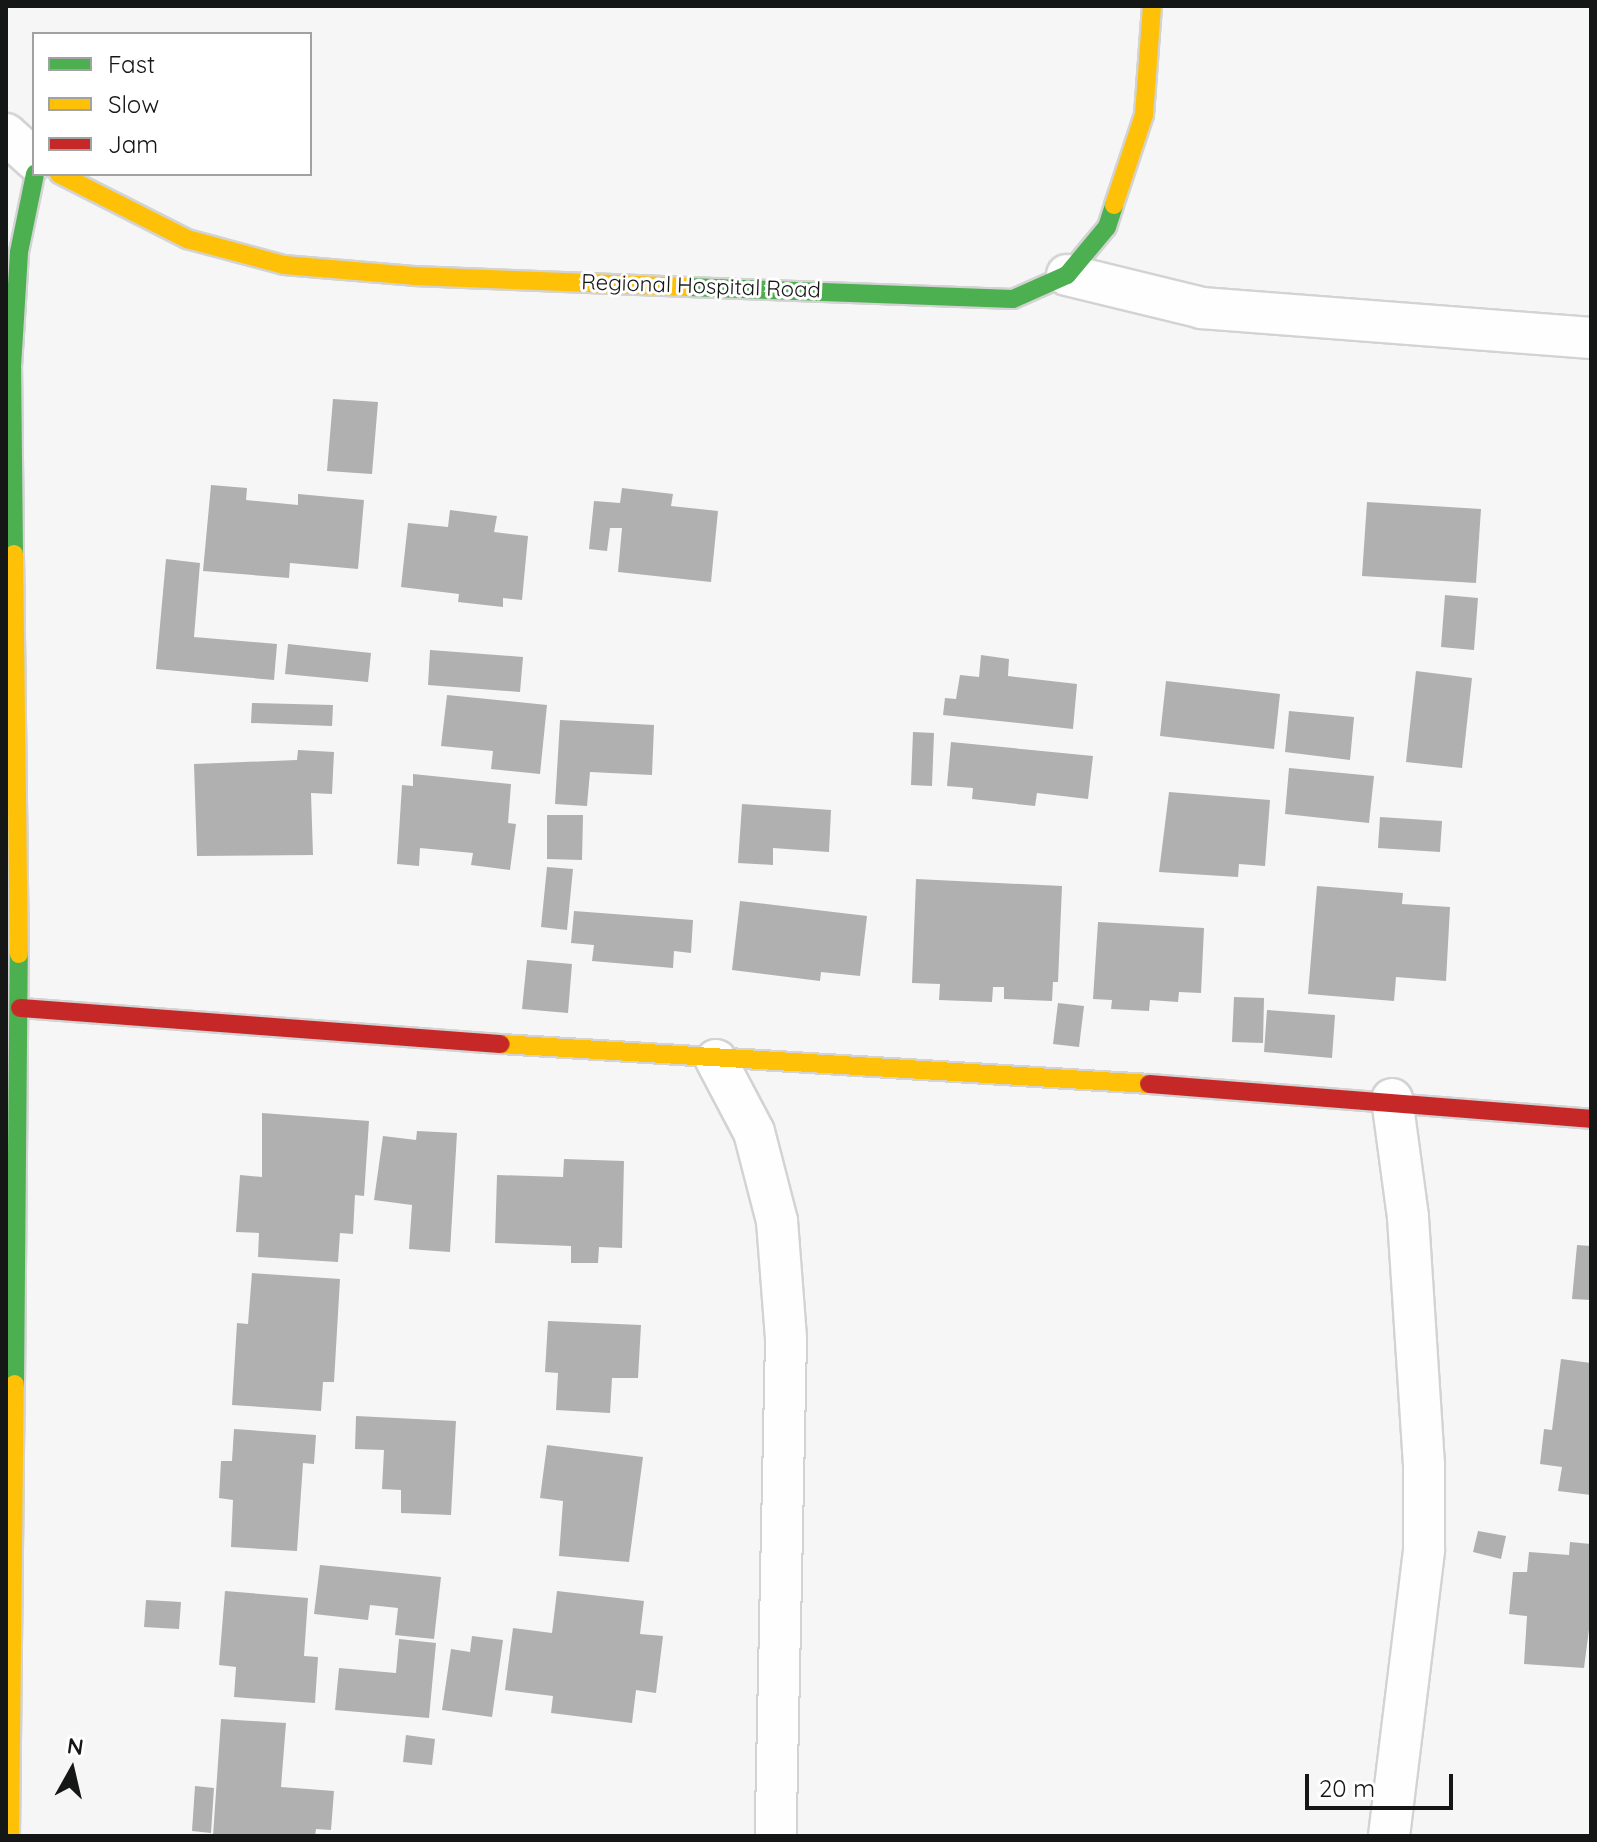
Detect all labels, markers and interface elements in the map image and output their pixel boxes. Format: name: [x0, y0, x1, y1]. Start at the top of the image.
legend: [32, 32, 312, 176]
text: Fast: [108, 49, 155, 79]
text: Slow: [108, 89, 159, 119]
text: Jam: [108, 129, 158, 159]
street label: Regional Hospital Road: [581, 269, 821, 303]
north arrow: [32, 1730, 112, 1810]
text: N: [65, 1731, 85, 1761]
scale bar: [1309, 1758, 1457, 1808]
text: 20 m: [1319, 1773, 1375, 1803]

